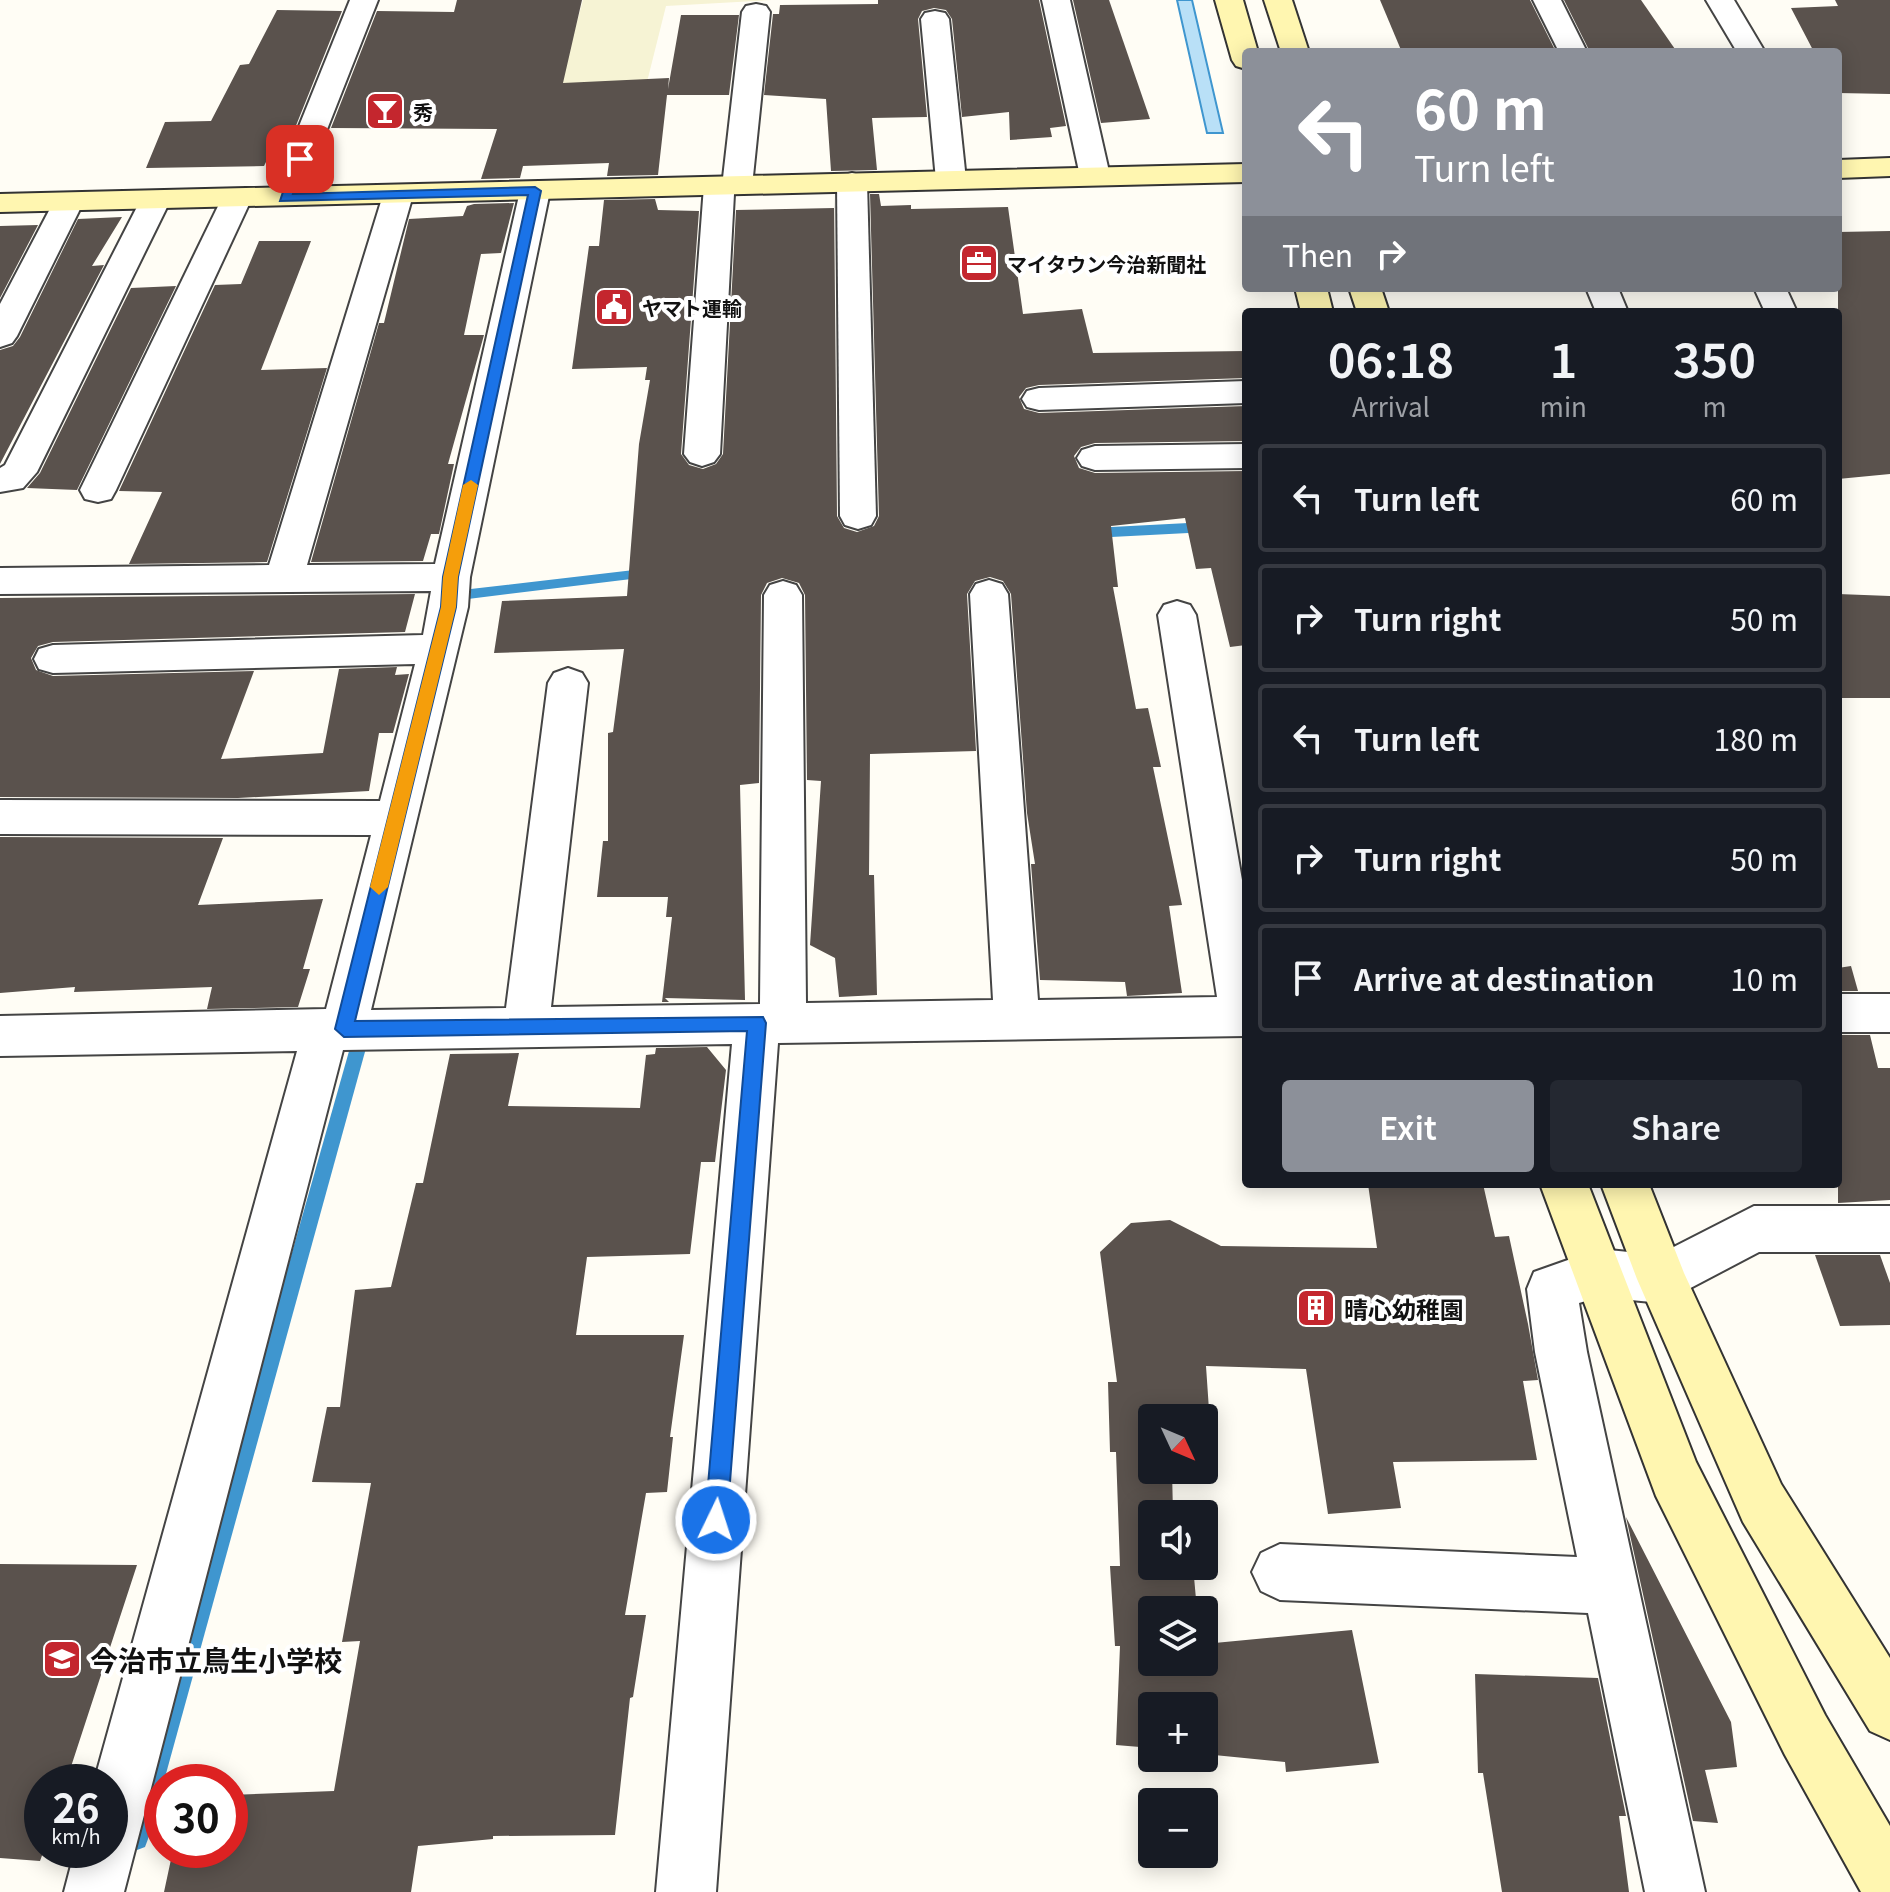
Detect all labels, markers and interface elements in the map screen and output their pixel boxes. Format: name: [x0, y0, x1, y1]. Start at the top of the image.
text: 60 m: [1414, 65, 1547, 146]
icon: left: [1282, 80, 1386, 184]
bar icon: 秀: [364, 90, 406, 132]
place label: 秀: [413, 97, 433, 126]
pin: [266, 125, 334, 193]
icon: arrive: [278, 137, 322, 181]
text: Turn left: [1414, 140, 1555, 192]
text: Then: [1282, 232, 1353, 276]
icon: right: [1369, 232, 1413, 276]
office icon: マイタウン今治新聞社: [958, 242, 1000, 284]
place label: マイタウン今治新聞社: [1007, 249, 1206, 278]
public building icon: ヤマト運輸: [593, 286, 635, 328]
place label: ヤマト運輸: [642, 293, 742, 322]
text: 06:18: [1328, 322, 1454, 392]
text: 1: [1549, 322, 1577, 392]
text: 350: [1673, 322, 1756, 392]
text: Arrival: [1352, 387, 1430, 424]
text: min: [1540, 387, 1587, 424]
text: m: [1702, 387, 1726, 424]
icon: left: [1286, 476, 1330, 520]
text: Turn left: [1354, 476, 1480, 520]
text: 60 m: [1730, 476, 1798, 520]
icon: right: [1286, 596, 1330, 640]
text: Turn right: [1354, 596, 1501, 640]
text: 50 m: [1730, 596, 1798, 640]
icon: left: [1286, 716, 1330, 760]
text: Turn left: [1354, 716, 1480, 760]
text: 180 m: [1714, 716, 1798, 760]
icon: right: [1286, 836, 1330, 880]
text: Turn right: [1354, 836, 1501, 880]
text: 50 m: [1730, 836, 1798, 880]
icon: arrive: [1286, 956, 1330, 1000]
text: Arrive at destination: [1354, 956, 1655, 1000]
text: 10 m: [1730, 956, 1798, 1000]
button: Exit: [1282, 1080, 1534, 1172]
button: Share: [1550, 1080, 1802, 1172]
building icon: 晴心幼稚園: [1295, 1287, 1337, 1329]
place label: 晴心幼稚園: [1344, 1291, 1464, 1326]
north arrow: [1138, 1404, 1218, 1484]
map controls: [1138, 1404, 1218, 1868]
position arrow: [674, 1478, 758, 1562]
button: sound: [1138, 1500, 1218, 1580]
button: layers: [1138, 1596, 1218, 1676]
school or university icon: 今治市立鳥生小学校: [41, 1638, 83, 1680]
place label: 今治市立鳥生小学校: [90, 1639, 342, 1679]
button: +: [1138, 1692, 1218, 1772]
speed limit sign: 30: [144, 1764, 248, 1868]
text: 26: [52, 1777, 100, 1835]
button: −: [1138, 1788, 1218, 1868]
text: km/h: [51, 1821, 101, 1850]

